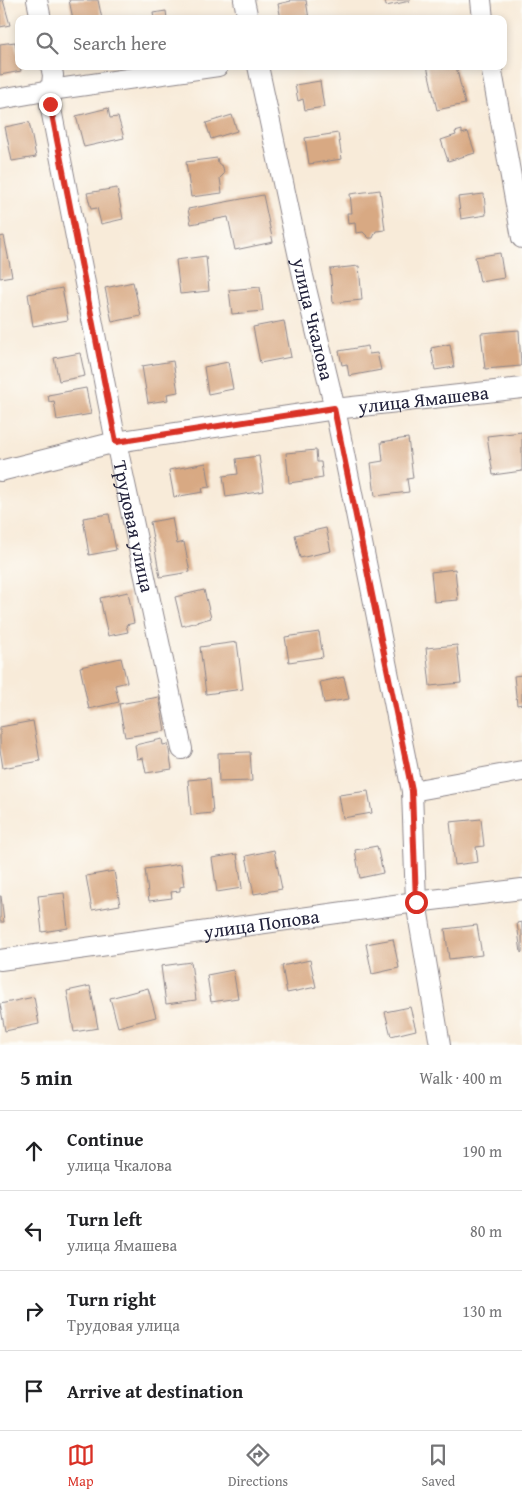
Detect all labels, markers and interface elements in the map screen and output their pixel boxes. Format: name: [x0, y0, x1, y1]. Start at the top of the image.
search box: [15, 15, 507, 70]
icon: search: [33, 29, 61, 57]
text: Search here: [73, 29, 167, 57]
route end: [39, 93, 62, 116]
street label: улица Чкалова: [285, 254, 342, 383]
street label: улица Ямашева: [356, 378, 490, 420]
street label: Трудовая улица: [106, 458, 162, 595]
route start: [405, 891, 428, 914]
street label: улица Попова: [201, 902, 321, 946]
text: 5 min: [20, 1062, 72, 1093]
text: Walk · 400 m: [419, 1066, 502, 1090]
text: Continue: [67, 1125, 144, 1153]
icon: ahead: [20, 1137, 48, 1165]
text: 190 m: [462, 1139, 502, 1163]
text: улица Чкалова: [67, 1153, 172, 1177]
text: Turn left: [67, 1205, 142, 1233]
icon: left: [20, 1217, 48, 1245]
text: 80 m: [470, 1219, 502, 1243]
text: улица Ямашева: [67, 1233, 177, 1257]
text: Turn right: [67, 1285, 156, 1313]
icon: right: [20, 1297, 48, 1325]
text: 130 m: [462, 1299, 502, 1323]
text: Трудовая улица: [67, 1313, 180, 1337]
icon: arrive: [20, 1377, 48, 1405]
text: Arrive at destination: [67, 1377, 243, 1405]
tab: Map: [67, 1441, 95, 1491]
tab: Directions: [228, 1441, 288, 1491]
tab: Saved: [421, 1441, 455, 1491]

